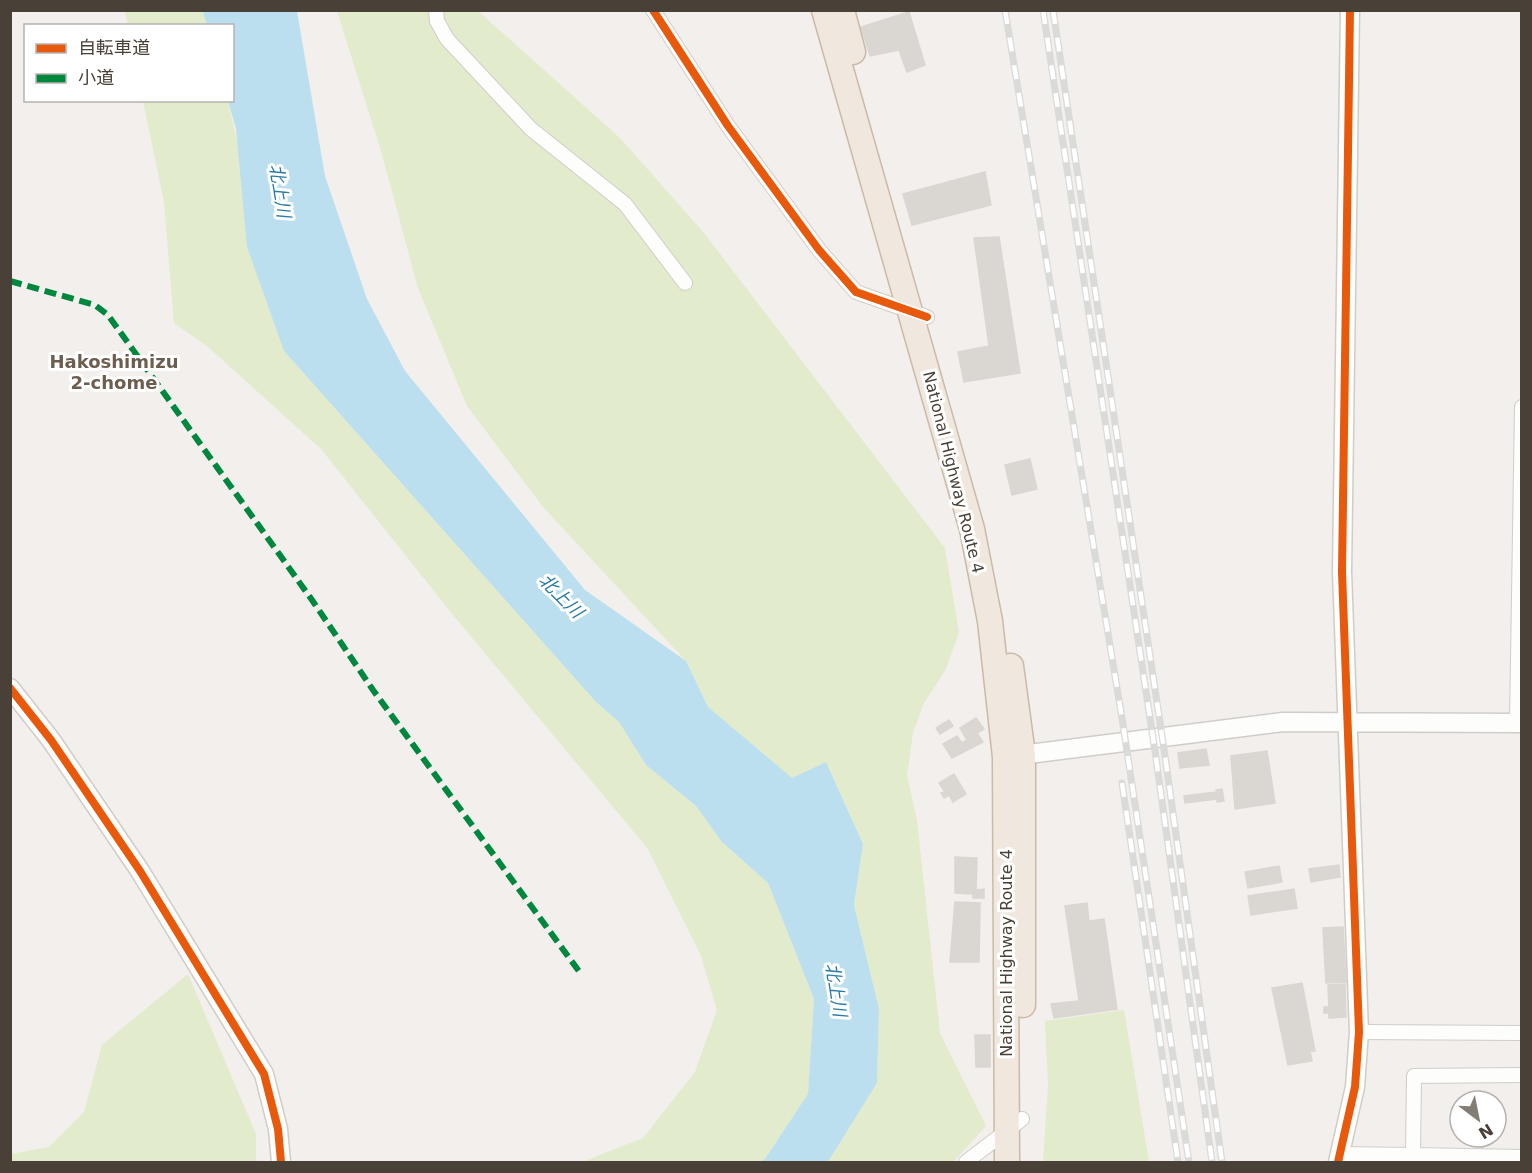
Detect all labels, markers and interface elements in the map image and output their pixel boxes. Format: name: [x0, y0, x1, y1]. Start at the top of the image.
legend: [24, 24, 234, 102]
text: 自転車道: [78, 37, 150, 58]
text: 小道: [78, 67, 114, 88]
water label: 北上川: [266, 163, 295, 221]
district label: Hakoshimizu 2-chome: [50, 351, 178, 393]
street label: National Highway Route 4: [919, 369, 988, 575]
water label: 北上川: [535, 569, 589, 624]
street label: National Highway Route 4: [997, 849, 1016, 1057]
water label: 北上川: [822, 962, 851, 1020]
north arrow: [1448, 1089, 1508, 1149]
text: N: [1475, 1120, 1496, 1143]

